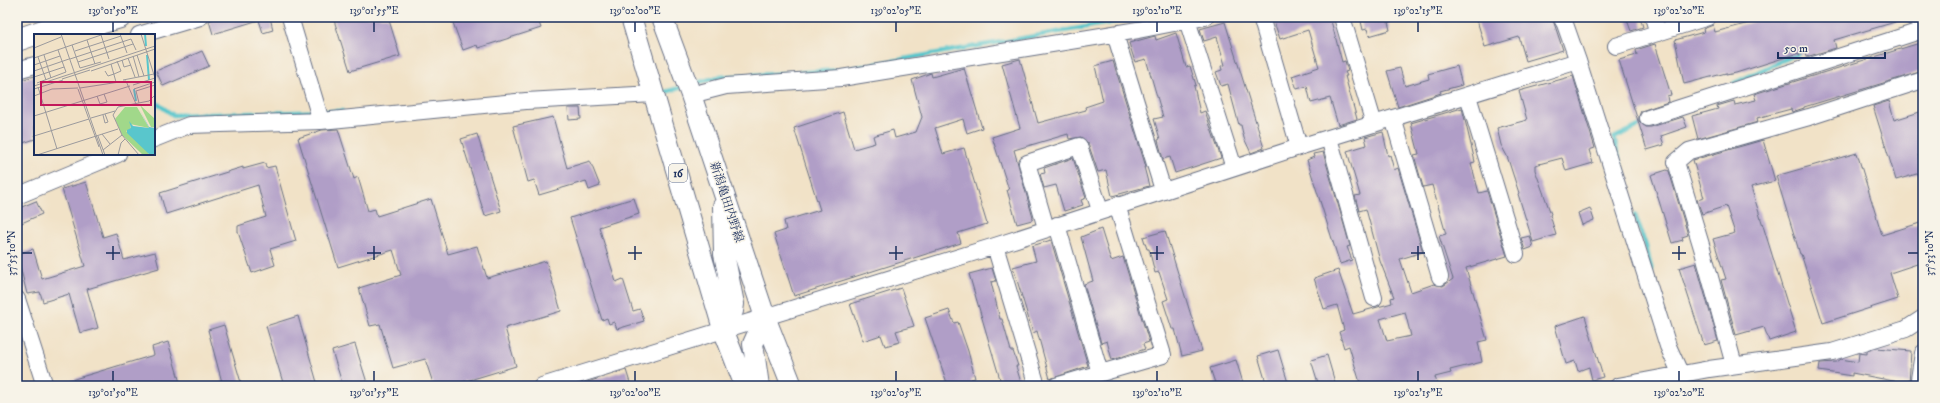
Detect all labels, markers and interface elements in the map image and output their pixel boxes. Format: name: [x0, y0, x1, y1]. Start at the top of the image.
text: 139°01'50"E: [88, 5, 138, 17]
text: 139°01'55"E: [349, 5, 399, 17]
text: 139°02'00"E: [609, 5, 661, 17]
text: 139°02'05"E: [871, 5, 921, 17]
text: 139°02'10"E: [1132, 5, 1182, 17]
text: 139°02'15"E: [1393, 5, 1443, 17]
text: 139°02'20"E: [1654, 5, 1704, 17]
inset map: [34, 34, 155, 155]
scale bar: [1778, 34, 1885, 60]
text: 50 m: [1784, 41, 1808, 56]
street label: 新潟亀田内野線: [706, 160, 747, 244]
road number: 16: [669, 164, 687, 182]
text: 37°53'10"N: [6, 230, 18, 276]
text: 37°53'10"N: [1924, 230, 1936, 276]
text: 139°01'50"E: [88, 387, 138, 399]
text: 139°01'55"E: [349, 387, 399, 399]
text: 139°02'00"E: [609, 387, 661, 399]
text: 139°02'05"E: [871, 387, 921, 399]
text: 139°02'10"E: [1132, 387, 1182, 399]
text: 139°02'15"E: [1393, 387, 1443, 399]
text: 139°02'20"E: [1654, 387, 1704, 399]

